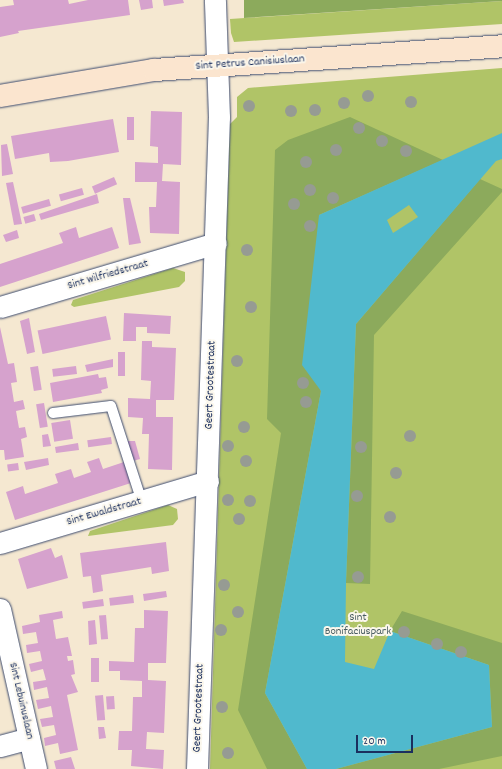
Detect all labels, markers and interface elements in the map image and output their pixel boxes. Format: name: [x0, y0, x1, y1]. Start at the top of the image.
street label: Sint Petrus Canisiuslaan: [195, 52, 305, 74]
street label: Sint Wilfriedstraat: [66, 257, 150, 293]
street label: Geert Grootestraat: [202, 340, 220, 430]
street label: Sint Ewaldstraat: [65, 494, 143, 530]
park label: Sint Bonifaciuspark: [325, 611, 391, 639]
street label: Sint Lebuinuslaan: [5, 661, 37, 741]
street label: Geert Grootestraat: [190, 663, 208, 753]
scale bar: [358, 727, 415, 753]
text: 20 m: [363, 733, 386, 750]

